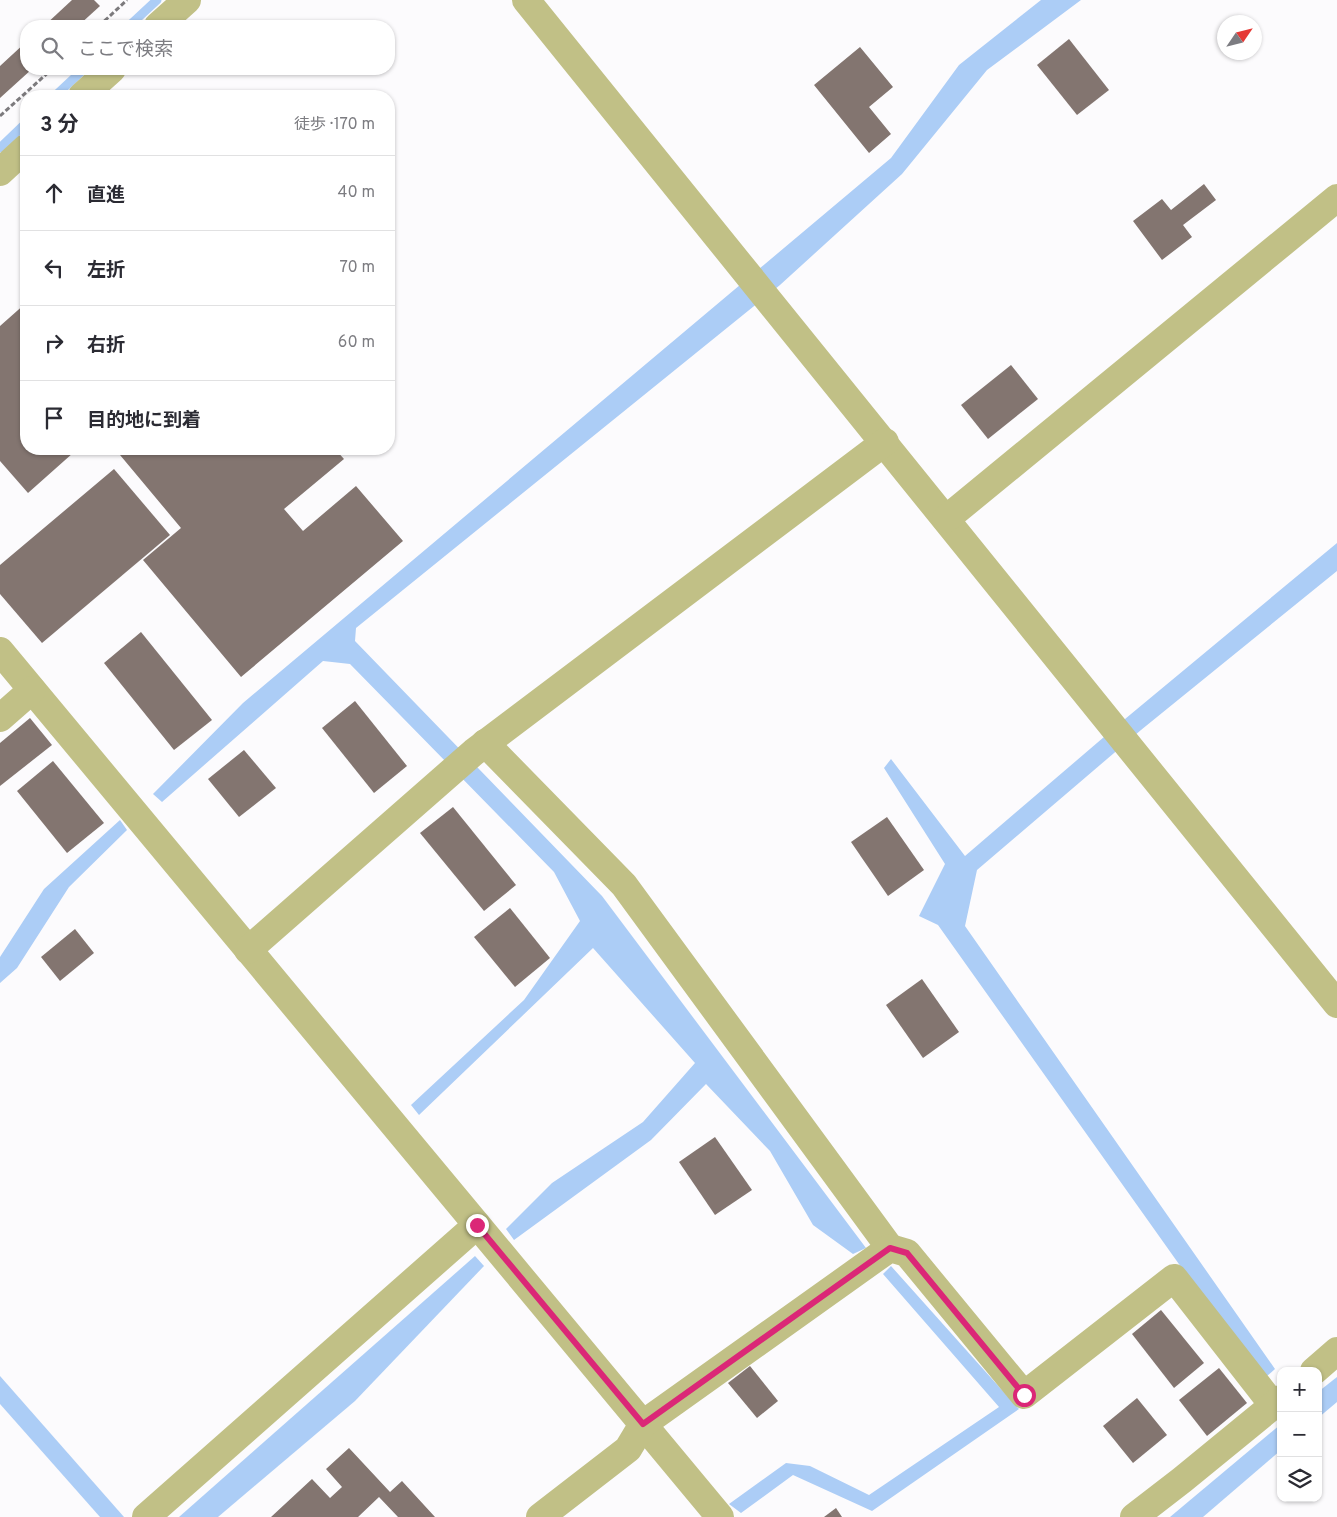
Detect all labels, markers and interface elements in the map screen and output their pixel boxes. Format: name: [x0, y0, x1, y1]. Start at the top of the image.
north arrow: [1217, 15, 1262, 60]
search box: [20, 20, 395, 75]
icon: search: [38, 34, 66, 62]
text: ここで検索: [78, 38, 173, 62]
text: 3 分: [40, 112, 79, 139]
text: 徒歩 · 170 m: [294, 115, 375, 135]
icon: ahead: [40, 179, 68, 207]
text: 40 m: [337, 183, 375, 203]
text: 直進: [87, 184, 125, 208]
icon: left: [40, 254, 68, 282]
text: 70 m: [340, 258, 375, 278]
text: 左折: [87, 259, 125, 283]
icon: right: [40, 329, 68, 357]
text: 60 m: [338, 333, 375, 353]
text: 右折: [87, 334, 125, 358]
icon: arrive: [40, 404, 68, 432]
text: 目的地に到着: [87, 409, 201, 433]
route end: [466, 1214, 489, 1237]
map controls: [1277, 1367, 1322, 1502]
button: +: [1277, 1367, 1322, 1412]
route start: [1013, 1384, 1036, 1407]
button: −: [1277, 1412, 1322, 1457]
button: layers: [1277, 1457, 1322, 1502]

